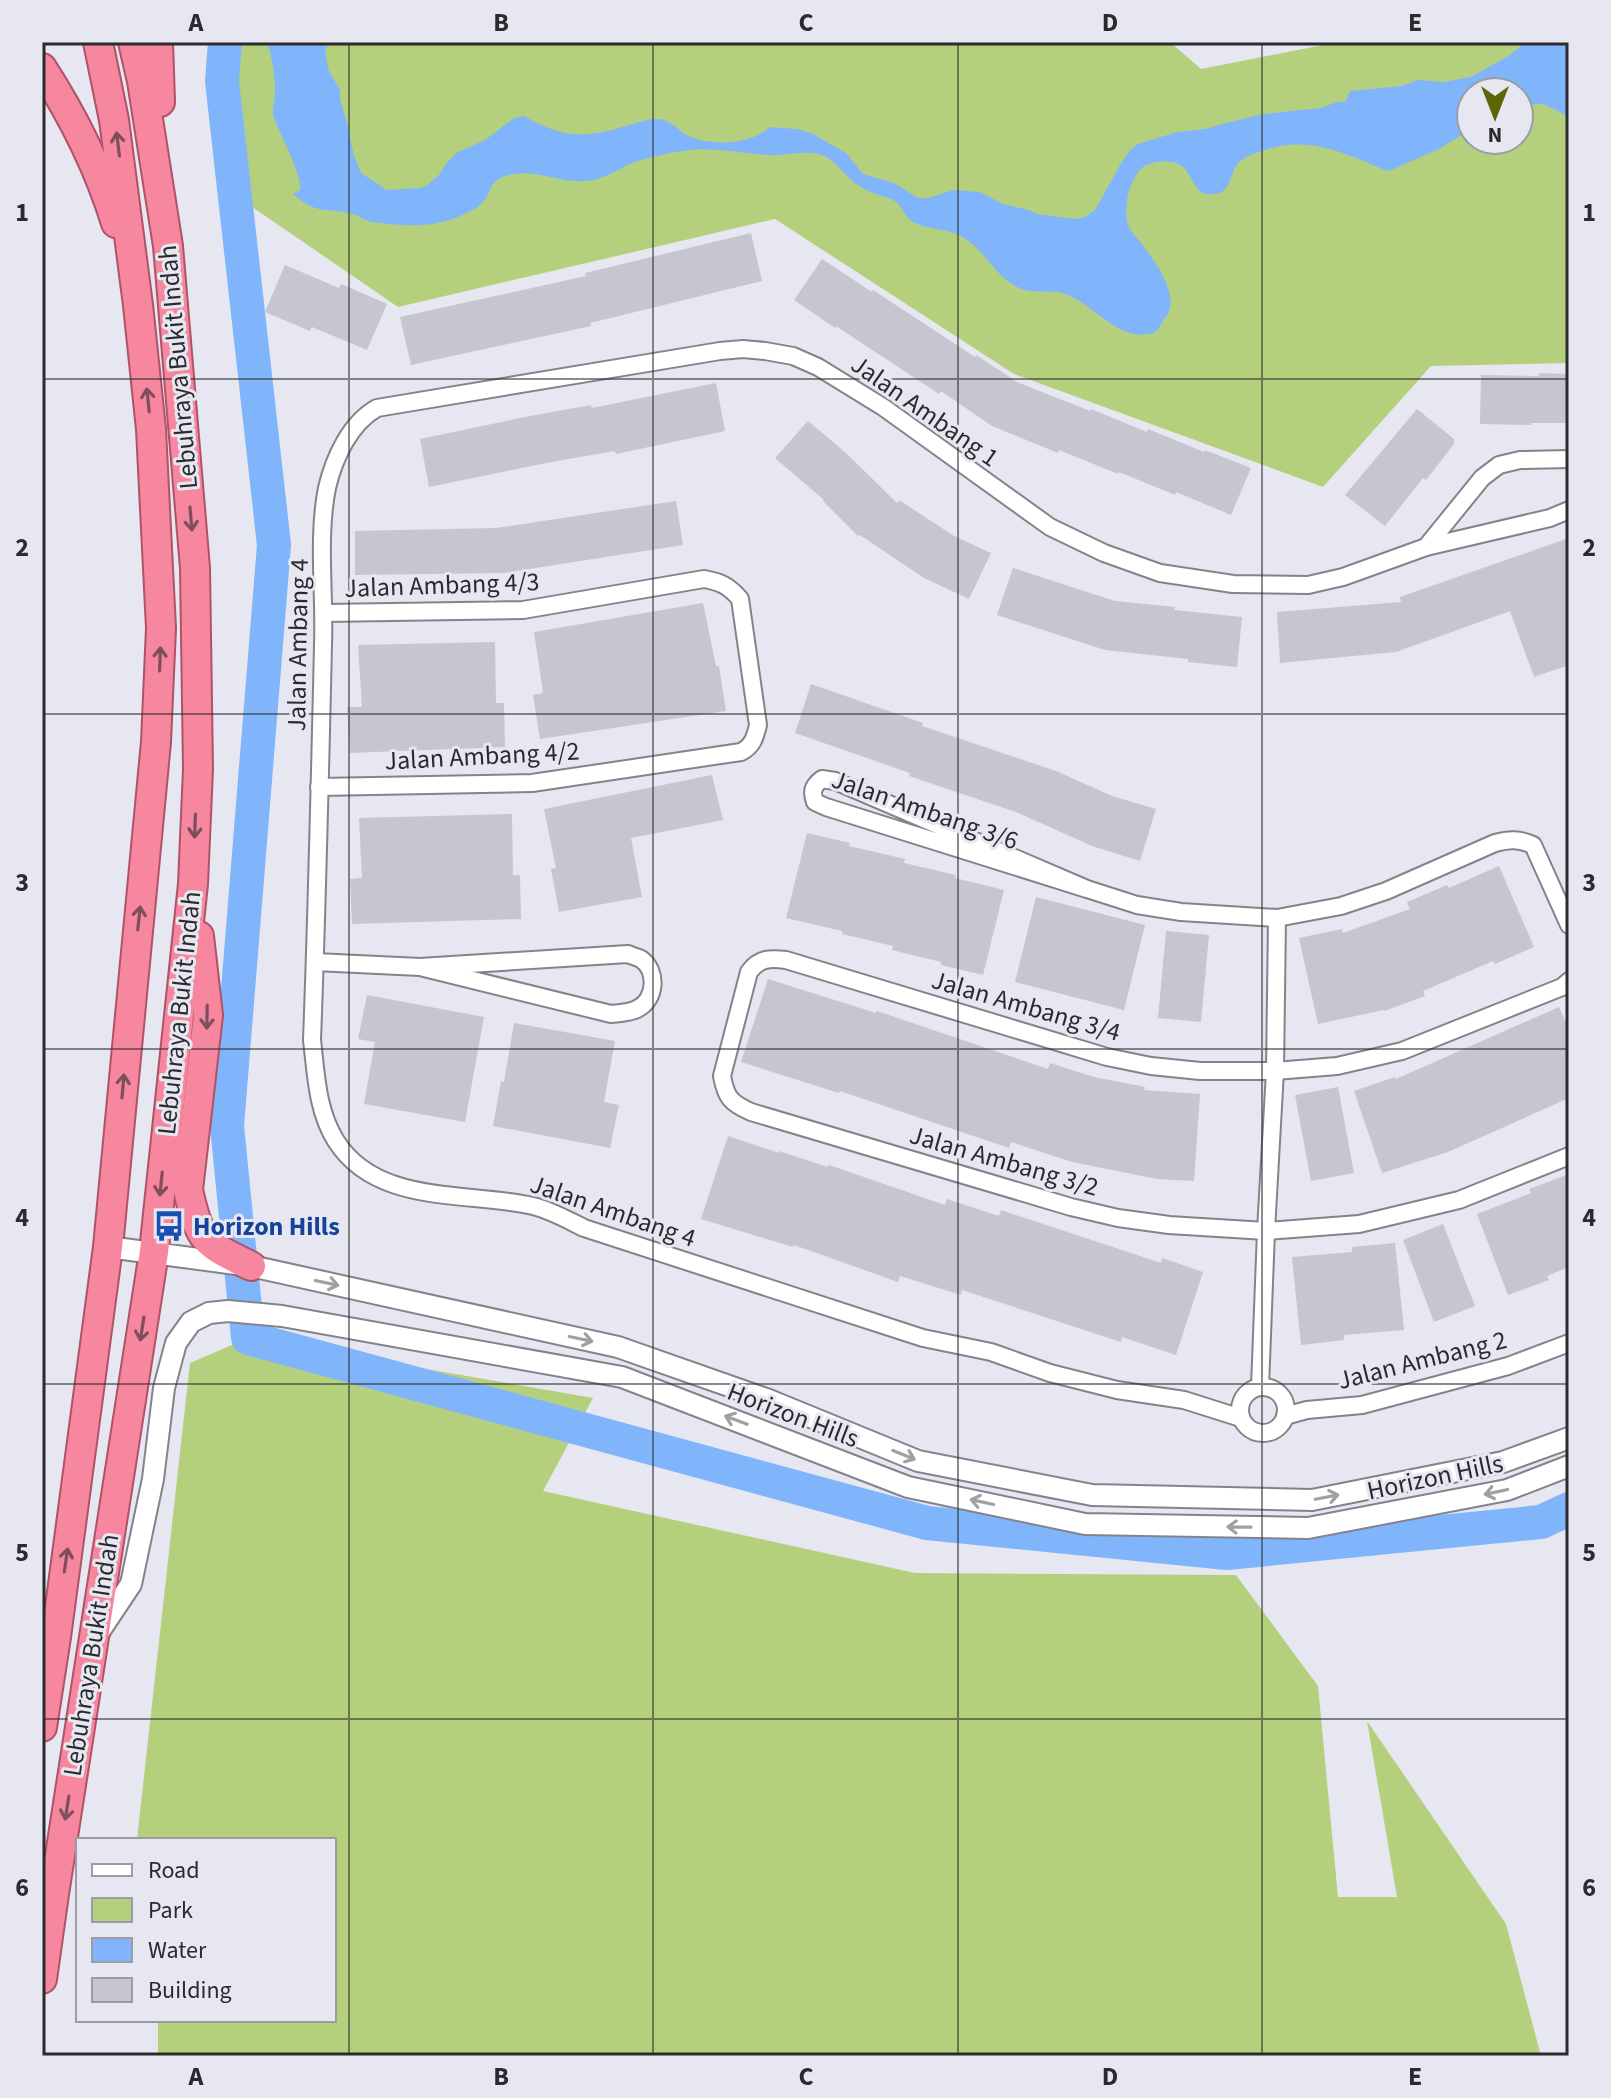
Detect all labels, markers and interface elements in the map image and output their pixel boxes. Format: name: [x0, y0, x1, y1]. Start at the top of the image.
text: A: [188, 4, 205, 41]
text: B: [493, 4, 509, 41]
text: C: [798, 4, 814, 41]
text: D: [1102, 4, 1118, 41]
text: E: [1408, 4, 1422, 41]
north arrow: [1455, 76, 1535, 156]
text: N: [1488, 119, 1502, 151]
one-way arrow: [110, 131, 125, 158]
text: 1: [15, 194, 29, 231]
text: 1: [1582, 194, 1596, 231]
street label: Lebuhraya Bukit Indah: [149, 243, 207, 491]
street label: Jalan Ambang 1: [844, 346, 1006, 476]
one-way arrow: [140, 387, 155, 414]
one-way arrow: [184, 505, 199, 532]
text: 2: [15, 529, 29, 566]
text: 2: [1582, 529, 1596, 566]
street label: Jalan Ambang 4: [278, 558, 318, 732]
street label: Jalan Ambang 4/3: [344, 563, 540, 607]
one-way arrow: [152, 646, 167, 673]
street label: Jalan Ambang 4/2: [384, 732, 580, 780]
street label: Jalan Ambang 3/6: [827, 761, 1023, 859]
one-way arrow: [188, 812, 203, 839]
text: 3: [15, 864, 29, 901]
text: 3: [1582, 864, 1596, 901]
street label: Lebuhraya Bukit Indah: [148, 889, 210, 1137]
one-way arrow: [131, 905, 146, 932]
street label: Jalan Ambang 3/4: [927, 961, 1125, 1051]
one-way arrow: [199, 1003, 214, 1030]
one-way arrow: [116, 1073, 131, 1100]
street label: Jalan Ambang 3/2: [905, 1116, 1103, 1206]
street label: Jalan Ambang 4: [525, 1165, 701, 1257]
one-way arrow: [153, 1170, 168, 1197]
text: 4: [15, 1199, 29, 1236]
text: 4: [1582, 1199, 1596, 1236]
place label: Horizon Hills: [193, 1208, 340, 1245]
bus stop icon: Horizon Hills: [152, 1209, 186, 1243]
one-way arrow: [314, 1276, 339, 1291]
one-way arrow: [134, 1316, 149, 1342]
street label: Jalan Ambang 2: [1334, 1321, 1510, 1399]
one-way arrow: [568, 1332, 593, 1347]
street label: Horizon Hills: [722, 1373, 864, 1457]
one-way arrow: [724, 1412, 749, 1426]
street label: Horizon Hills: [1364, 1445, 1507, 1509]
one-way arrow: [891, 1449, 916, 1464]
one-way arrow: [1484, 1486, 1509, 1501]
one-way arrow: [1314, 1489, 1340, 1504]
one-way arrow: [969, 1494, 995, 1509]
one-way arrow: [1226, 1519, 1253, 1535]
street label: Lebuhraya Bukit Indah: [54, 1531, 128, 1779]
text: 5: [15, 1534, 29, 1571]
text: 5: [1582, 1534, 1596, 1571]
one-way arrow: [59, 1547, 74, 1574]
one-way arrow: [59, 1795, 74, 1820]
legend: [76, 1838, 336, 2022]
text: Road: [148, 1853, 200, 1888]
text: 6: [15, 1869, 29, 1906]
text: 6: [1582, 1869, 1596, 1906]
text: Park: [148, 1893, 193, 1928]
text: Water: [148, 1933, 207, 1968]
text: Building: [148, 1973, 232, 2008]
text: A: [188, 2058, 205, 2095]
text: B: [493, 2058, 509, 2095]
text: C: [798, 2058, 814, 2095]
text: D: [1102, 2058, 1118, 2095]
text: E: [1408, 2058, 1422, 2095]

